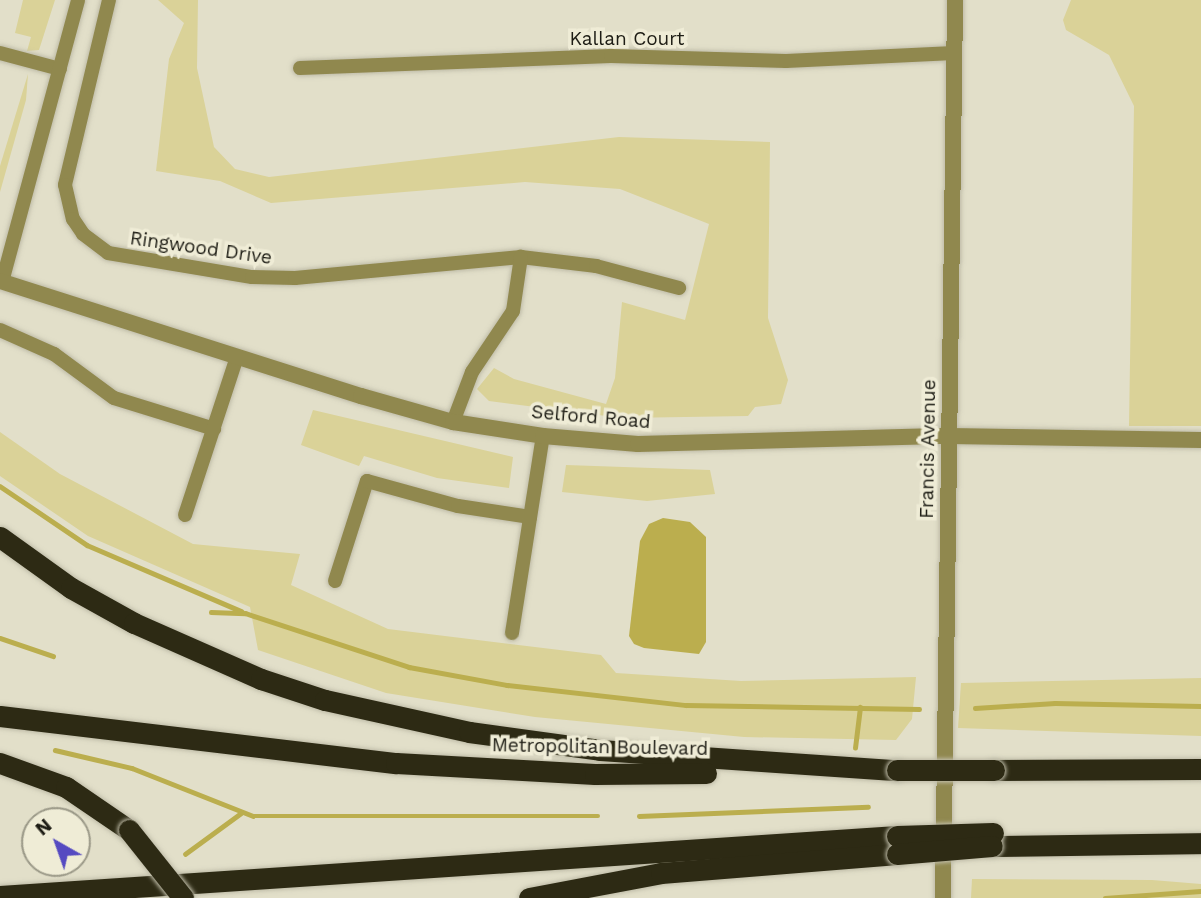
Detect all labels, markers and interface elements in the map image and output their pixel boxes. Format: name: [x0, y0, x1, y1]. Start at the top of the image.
street label: Kallan Court: [570, 28, 684, 50]
street label: Ringwood Drive: [128, 227, 274, 269]
street label: Francis Avenue: [915, 379, 941, 519]
street label: Selford Road: [530, 400, 652, 434]
street label: Metropolitan Boulevard: [492, 734, 708, 760]
north arrow: [21, 807, 91, 877]
text: N: [31, 814, 56, 840]

